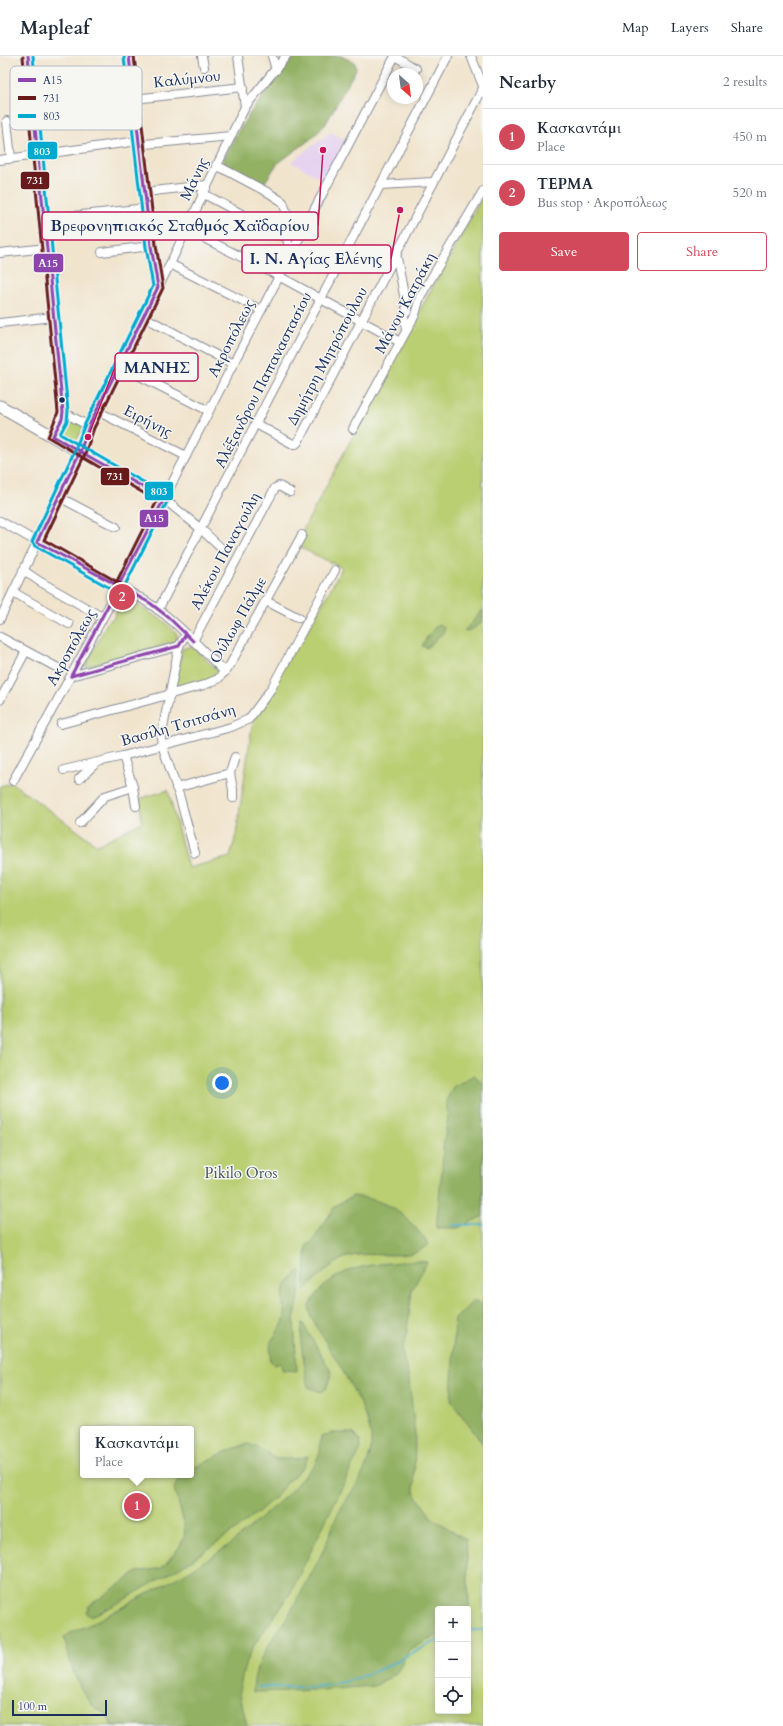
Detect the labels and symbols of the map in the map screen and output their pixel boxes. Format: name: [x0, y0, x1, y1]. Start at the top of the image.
legend: [10, 66, 142, 130]
street label: Καλύμνου: [152, 66, 222, 92]
north arrow: [387, 68, 423, 104]
text: Α15: [43, 73, 62, 88]
text: 731: [43, 91, 60, 106]
text: 803: [43, 109, 60, 124]
line badge: 803: [27, 141, 58, 160]
text: 803: [34, 144, 51, 159]
street label: Μάνης: [175, 154, 213, 204]
line badge: 731: [20, 171, 50, 190]
text: 731: [27, 173, 43, 188]
callout: Βρεφονηπιακός Σταθμός Χαϊδαρίου: [42, 212, 318, 240]
text: Βρεφονηπιακός Σταθμός Χαϊδαρίου: [50, 215, 310, 237]
callout: Ι. Ν. Αγίας Ελένης: [242, 245, 391, 273]
text: Ι. Ν. Αγίας Ελένης: [249, 248, 383, 270]
street label: Μάνου Κατράκη: [370, 249, 440, 357]
line badge: Α15: [33, 253, 64, 273]
text: Α15: [38, 256, 58, 271]
street label: Δημήτρη Μητρόπουλου: [282, 283, 372, 429]
street label: Αλέξανδρου Παπαναστασίου: [210, 288, 316, 472]
street label: Ακροπόλεως: [203, 295, 259, 380]
callout: ΜΑΝΗΣ: [115, 353, 198, 381]
text: ΜΑΝΗΣ: [124, 357, 190, 379]
unlabelled marker: [57, 395, 67, 405]
street label: Ειρήνης: [120, 400, 176, 442]
line badge: 731: [100, 467, 130, 486]
text: 731: [107, 469, 123, 484]
line badge: 803: [144, 481, 174, 501]
text: 803: [151, 484, 168, 499]
street label: Αλέκου Παναγούλη: [186, 489, 264, 613]
line badge: Α15: [139, 509, 169, 528]
text: Α15: [144, 511, 164, 526]
street label: Ούλωφ Πάλμε: [205, 573, 271, 667]
pin: 2: [109, 582, 135, 612]
street label: Ακροπόλεως: [42, 604, 101, 689]
street label: Βασίλη Τσιτσάνη: [118, 699, 238, 751]
your location: [212, 1073, 232, 1093]
park label: Pikilo Oros: [205, 1163, 277, 1183]
pin: 1: [124, 1491, 150, 1521]
scale bar: [12, 1698, 107, 1717]

